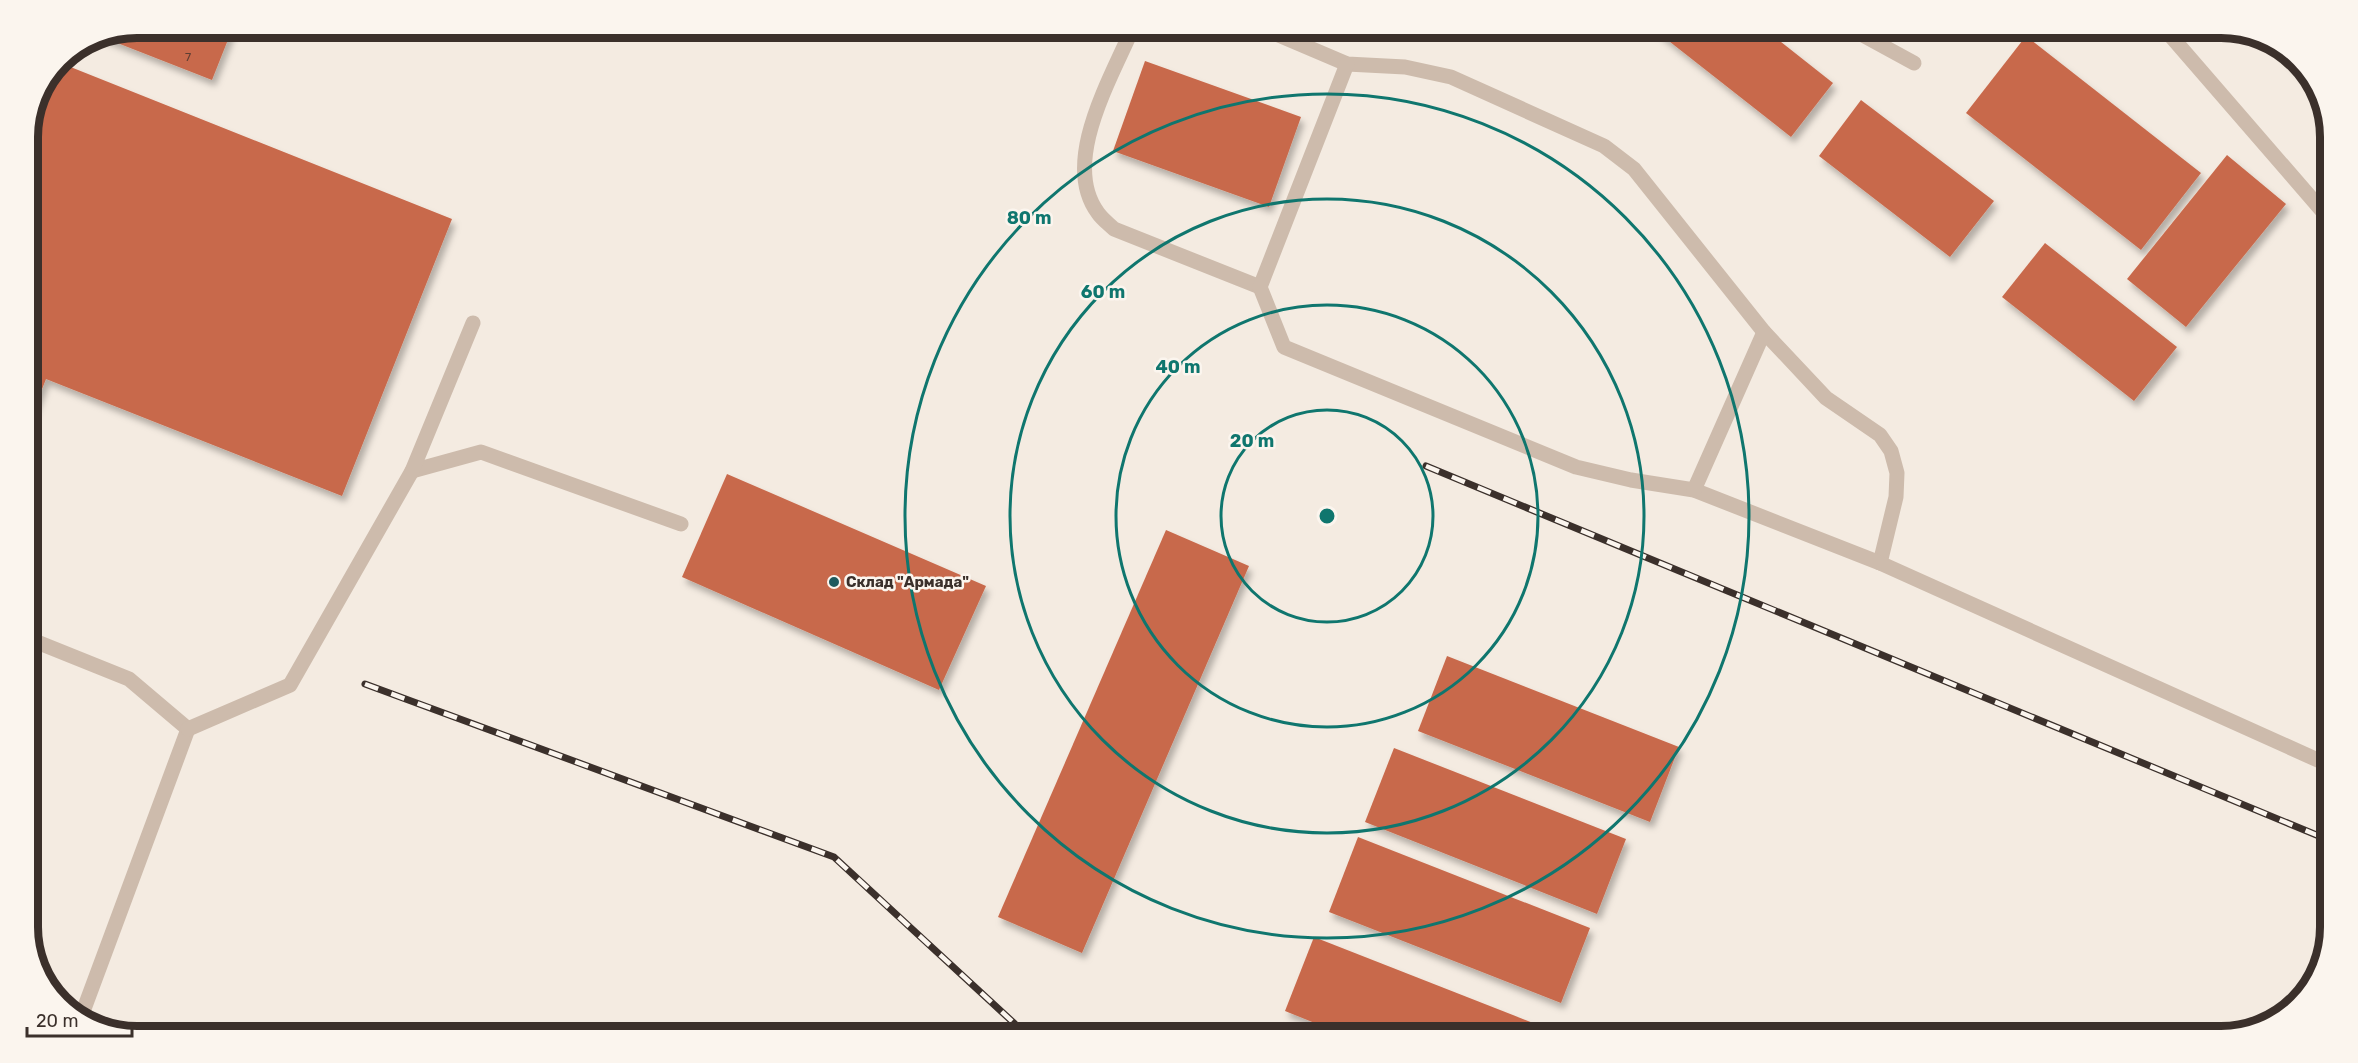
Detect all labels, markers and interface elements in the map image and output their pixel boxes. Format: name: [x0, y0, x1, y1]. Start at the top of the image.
house number: 7: [185, 50, 191, 64]
text: 80 m: [1007, 207, 1051, 229]
text: 60 m: [1081, 281, 1125, 303]
text: 40 m: [1156, 356, 1200, 378]
text: 20 m: [1230, 430, 1274, 452]
centre of rings: [1317, 506, 1337, 526]
place label: Склад "Армада": [846, 573, 969, 591]
marker: Склад "Армада": [827, 575, 841, 589]
scale bar: [27, 1000, 132, 1038]
text: 20 m: [36, 1010, 78, 1032]

